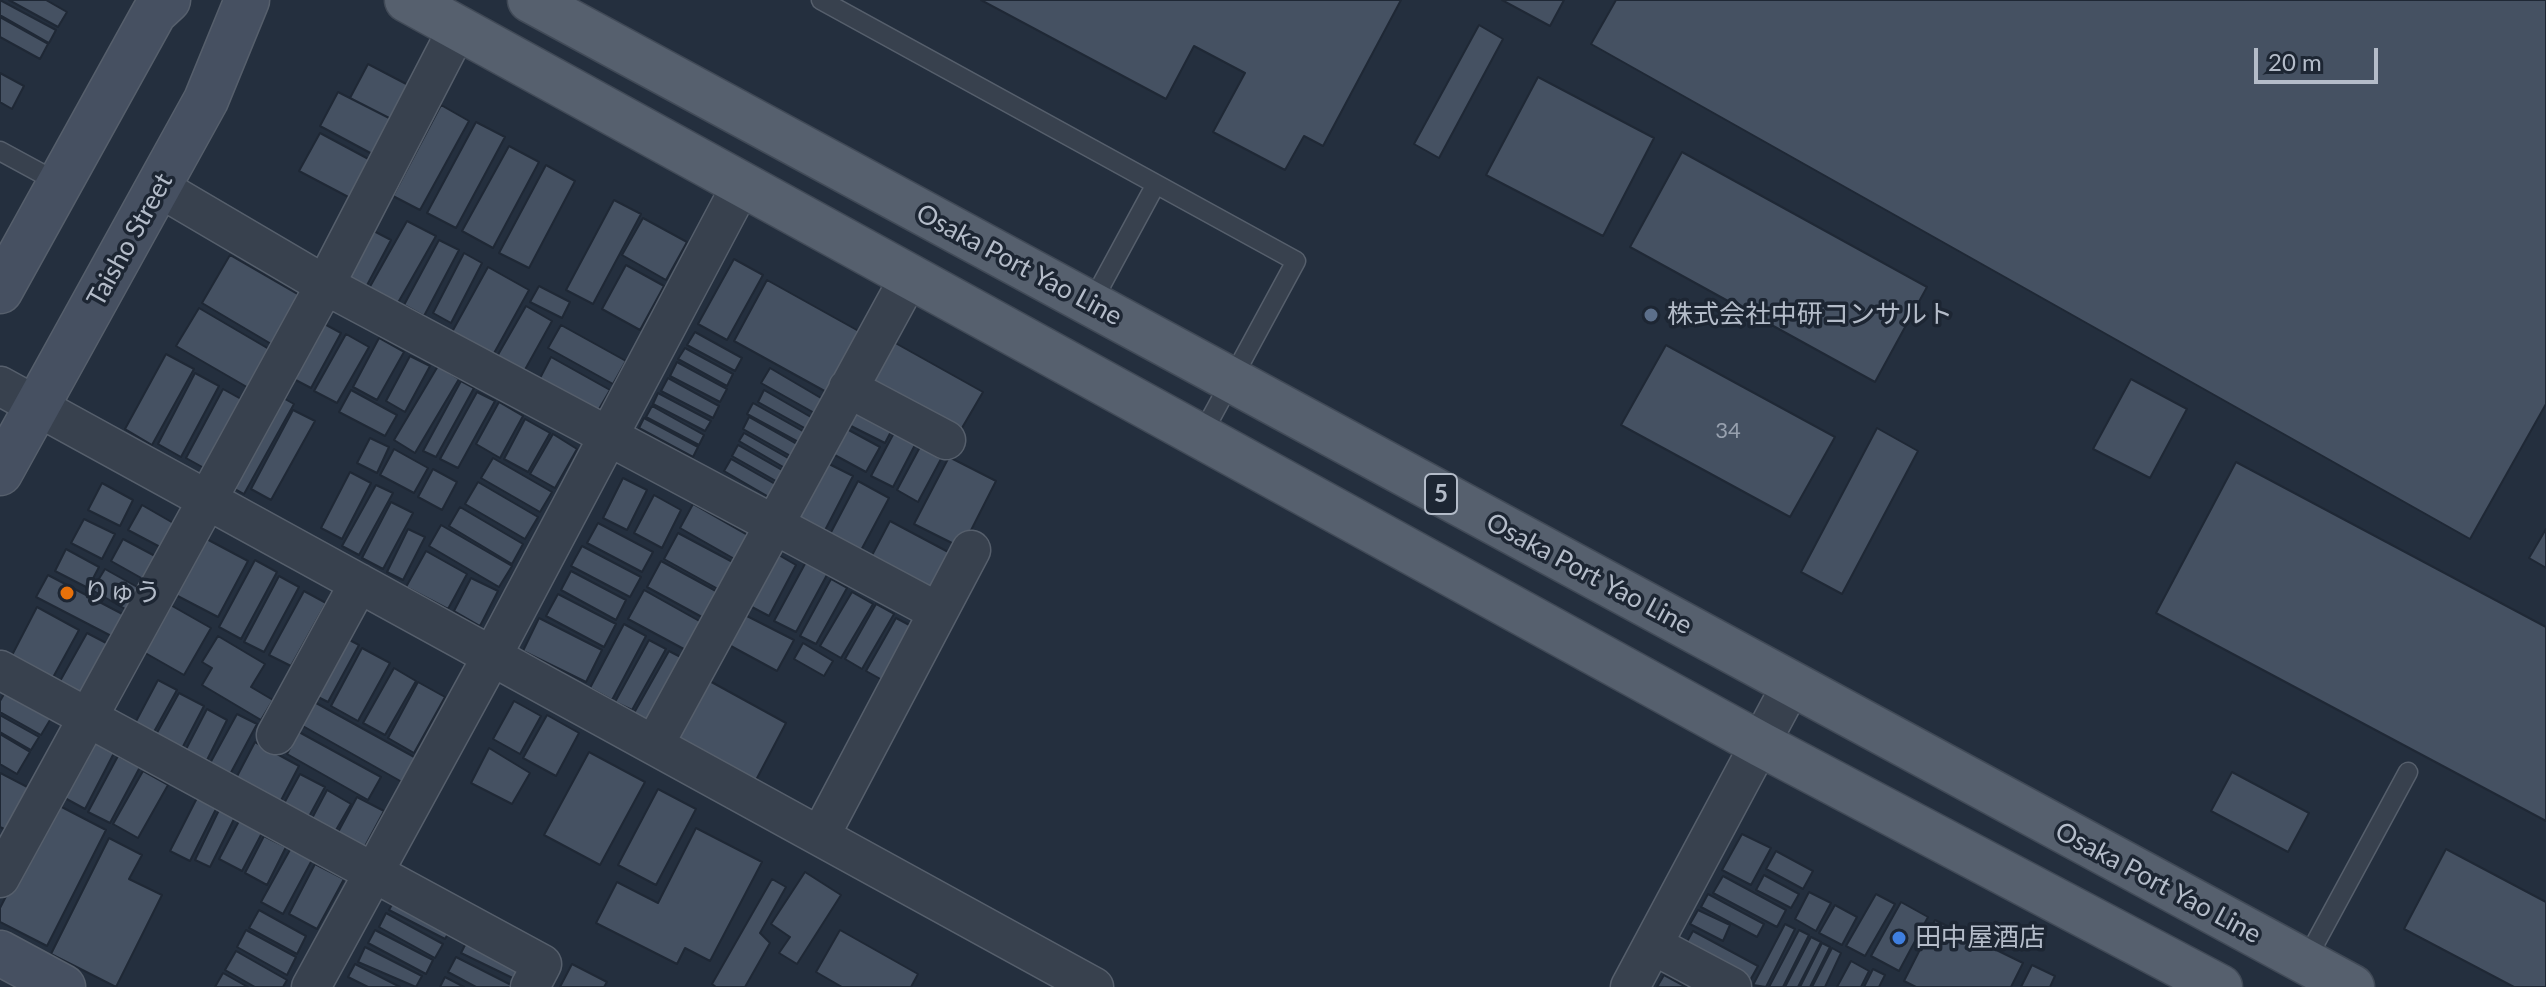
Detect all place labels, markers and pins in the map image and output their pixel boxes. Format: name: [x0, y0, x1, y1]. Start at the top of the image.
place label: 株式会社中研コンサルト: [1667, 299, 1953, 331]
marker: 株式会社中研コンサルト: [1642, 306, 1660, 324]
place label: りゅう: [83, 577, 161, 609]
marker: りゅう: [58, 584, 76, 602]
place label: 田中屋酒店: [1915, 922, 2045, 954]
marker: 田中屋酒店: [1890, 929, 1908, 947]

